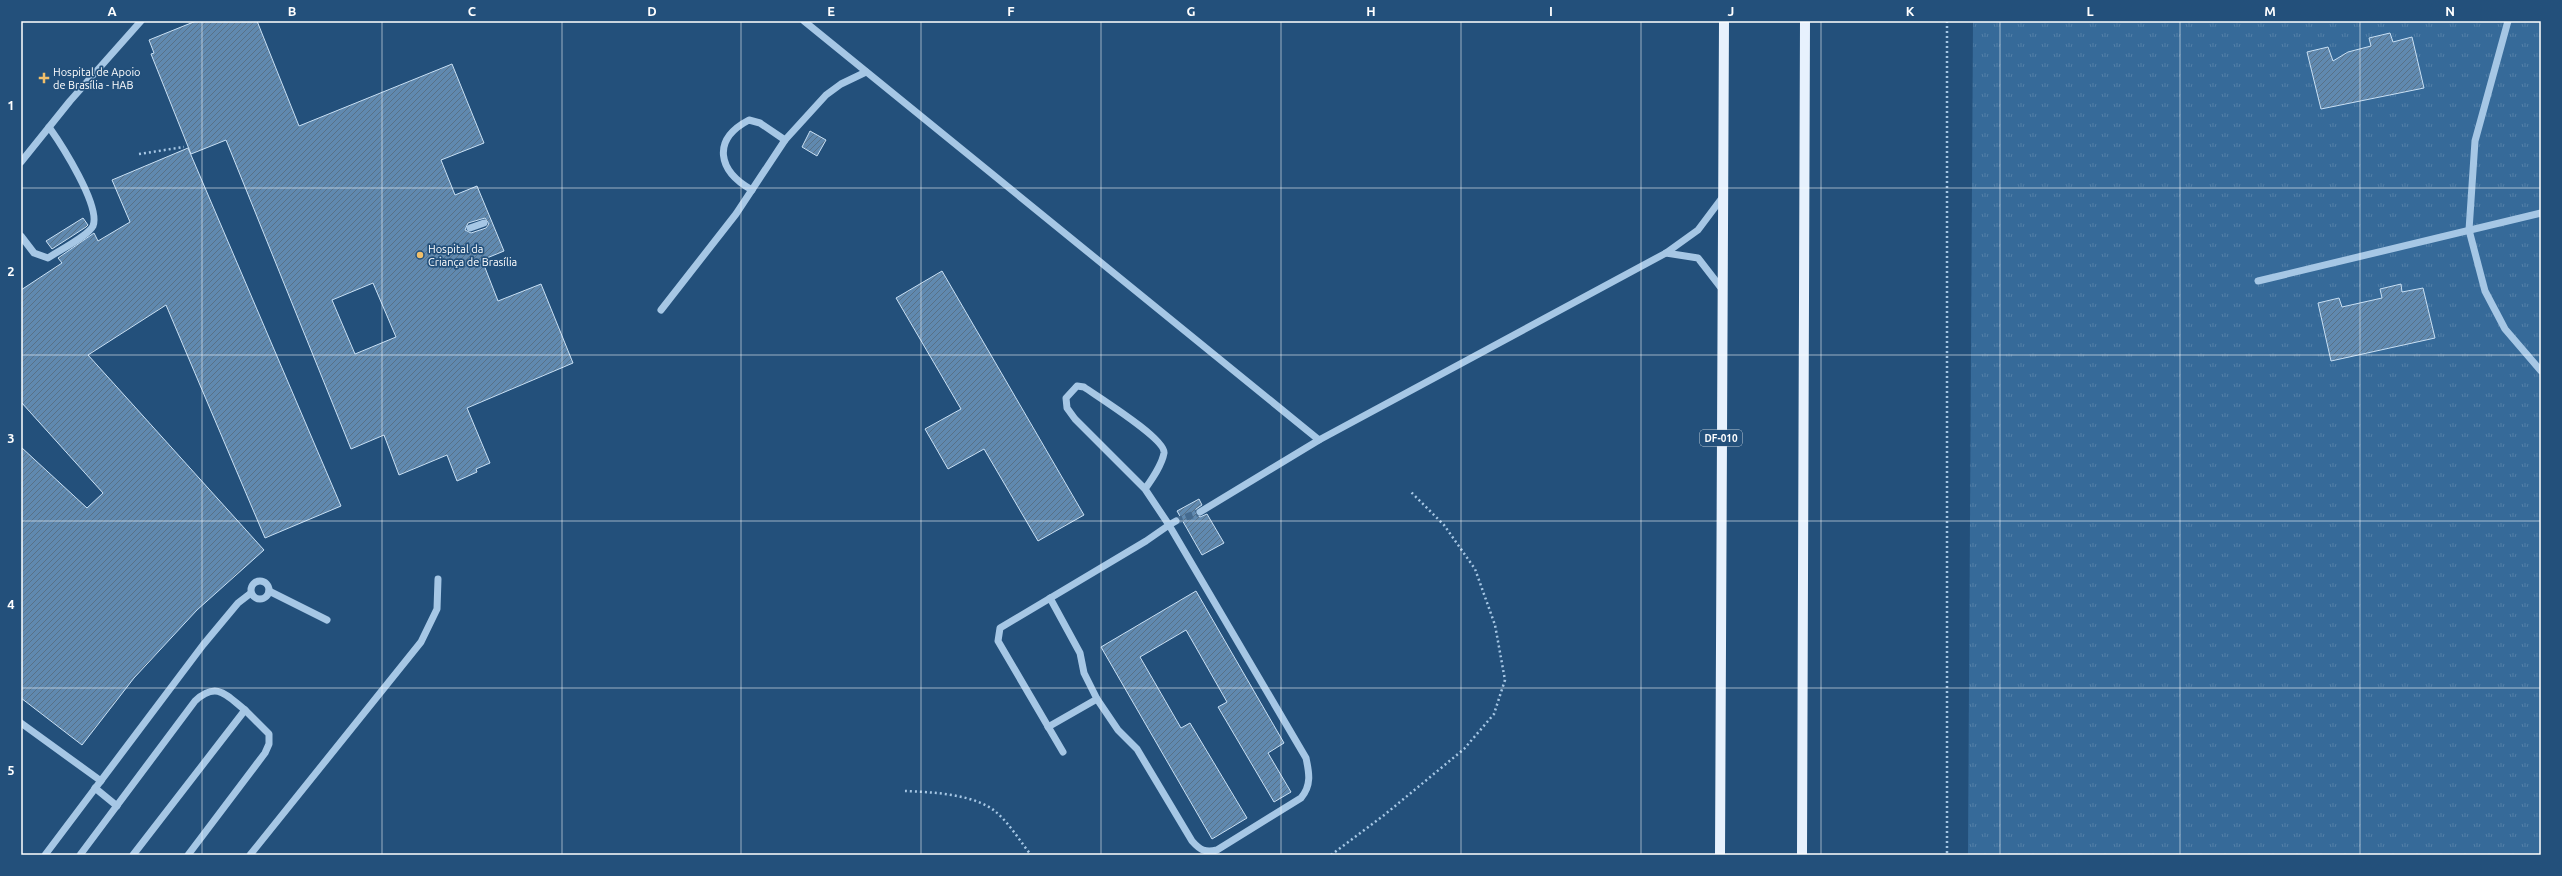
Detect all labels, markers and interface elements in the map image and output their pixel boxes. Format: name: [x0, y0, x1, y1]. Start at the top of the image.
text: A: [107, 4, 117, 18]
text: B: [288, 4, 297, 18]
text: C: [468, 4, 477, 18]
text: D: [647, 4, 657, 18]
text: E: [827, 4, 835, 18]
text: F: [1007, 4, 1015, 18]
text: G: [1187, 4, 1196, 18]
text: H: [1366, 4, 1376, 18]
text: I: [1549, 4, 1553, 18]
text: J: [1728, 4, 1734, 18]
text: K: [1906, 4, 1915, 18]
text: L: [2086, 4, 2094, 18]
text: M: [2264, 4, 2276, 18]
text: N: [2445, 4, 2455, 18]
place label: Hospital de Apoio de Brasília - HAB: [53, 66, 141, 91]
marker: Hospital de Apoio de Brasília - HAB: [38, 72, 50, 84]
text: 1: [7, 98, 15, 112]
place label: Hospital da Criança de Brasília: [428, 243, 517, 268]
marker: Hospital da Criança de Brasília: [415, 250, 425, 260]
text: 2: [7, 264, 15, 278]
road number: DF-010: [1700, 430, 1742, 446]
text: 3: [7, 431, 15, 445]
text: 4: [7, 597, 15, 611]
text: 5: [7, 763, 15, 777]

